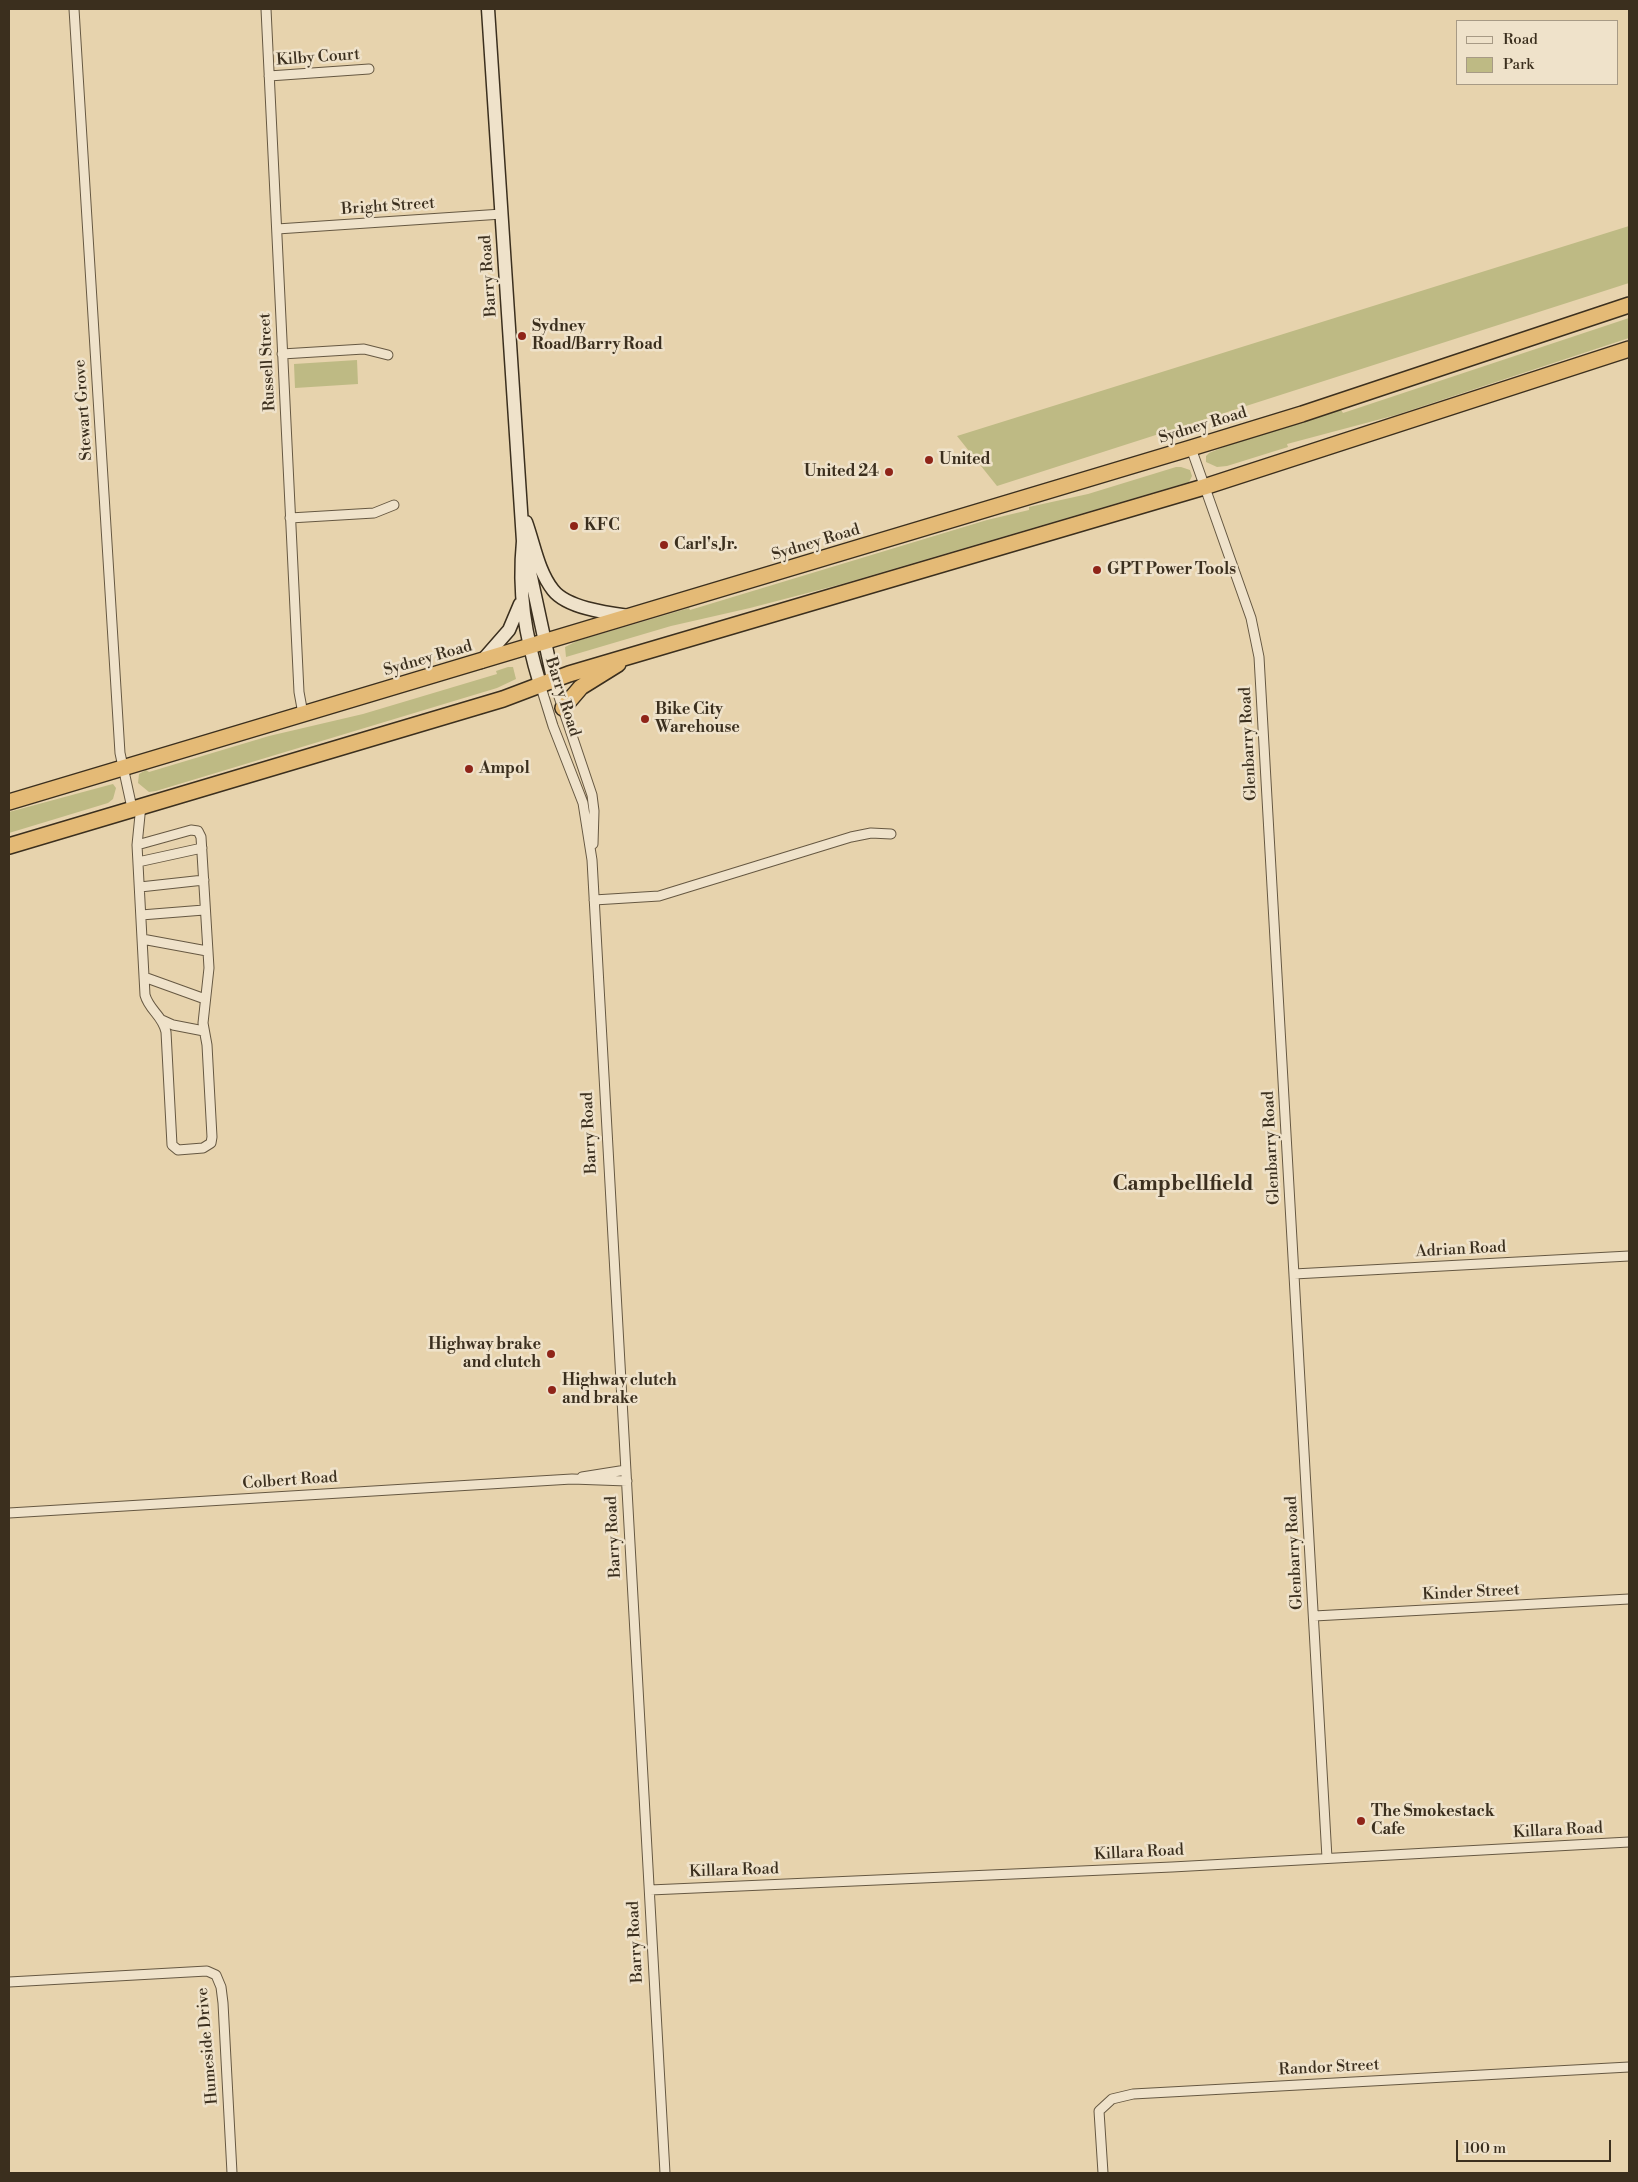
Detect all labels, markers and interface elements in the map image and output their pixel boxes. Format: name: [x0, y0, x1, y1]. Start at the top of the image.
legend: [1456, 20, 1618, 85]
text: Road: [1503, 30, 1538, 49]
street label: Kilby Court: [276, 46, 360, 70]
text: Park: [1503, 55, 1534, 74]
street label: Bright Street: [340, 194, 436, 220]
street label: Barry Road: [477, 234, 501, 318]
street label: Russell Street: [256, 312, 280, 412]
place label: Sydney Road/Barry Road: [532, 317, 663, 355]
marker: Sydney Road/Barry Road: [516, 330, 528, 342]
street label: Stewart Grove: [71, 359, 97, 461]
street label: Sydney Road: [1157, 403, 1249, 449]
place label: United: [939, 450, 991, 470]
marker: United: [923, 454, 935, 466]
place label: United 24: [804, 462, 879, 482]
marker: United 24: [883, 466, 895, 478]
place label: KFC: [584, 516, 620, 536]
marker: KFC: [568, 520, 580, 532]
street label: Sydney Road: [770, 520, 862, 566]
place label: Carl's Jr.: [674, 535, 738, 555]
marker: Carl's Jr.: [658, 539, 670, 551]
place label: GPT Power Tools: [1107, 560, 1236, 580]
marker: GPT Power Tools: [1091, 564, 1103, 576]
street label: Sydney Road: [381, 637, 475, 681]
street label: Barry Road: [540, 655, 584, 739]
street label: Glenbarry Road: [1236, 686, 1262, 802]
place label: Bike City Warehouse: [655, 700, 740, 738]
marker: Bike City Warehouse: [639, 713, 651, 725]
place label: Ampol: [479, 759, 530, 779]
marker: Ampol: [463, 763, 475, 775]
street label: Glenbarry Road: [1259, 1090, 1285, 1206]
street label: Barry Road: [578, 1091, 602, 1175]
district label: Campbellfield: [1112, 1172, 1254, 1198]
street label: Adrian Road: [1415, 1238, 1507, 1262]
place label: Highway brake and clutch: [428, 1335, 541, 1373]
marker: Highway brake and clutch: [545, 1348, 557, 1360]
place label: Highway clutch and brake: [562, 1371, 677, 1409]
marker: Highway clutch and brake: [546, 1384, 558, 1396]
street label: Colbert Road: [242, 1468, 338, 1494]
street label: Barry Road: [602, 1495, 626, 1579]
street label: Glenbarry Road: [1282, 1495, 1308, 1611]
street label: Kinder Street: [1422, 1581, 1520, 1605]
place label: The Smokestack Cafe: [1371, 1802, 1495, 1840]
marker: The Smokestack Cafe: [1355, 1815, 1367, 1827]
street label: Killara Road: [1513, 1819, 1603, 1843]
street label: Killara Road: [1094, 1841, 1184, 1865]
street label: Killara Road: [689, 1860, 779, 1882]
street label: Barry Road: [624, 1900, 648, 1984]
street label: Humeside Drive: [193, 1987, 223, 2105]
street label: Randor Street: [1278, 2056, 1380, 2080]
scale bar: [1458, 2130, 1613, 2162]
text: 100 m: [1464, 2139, 1506, 2158]

